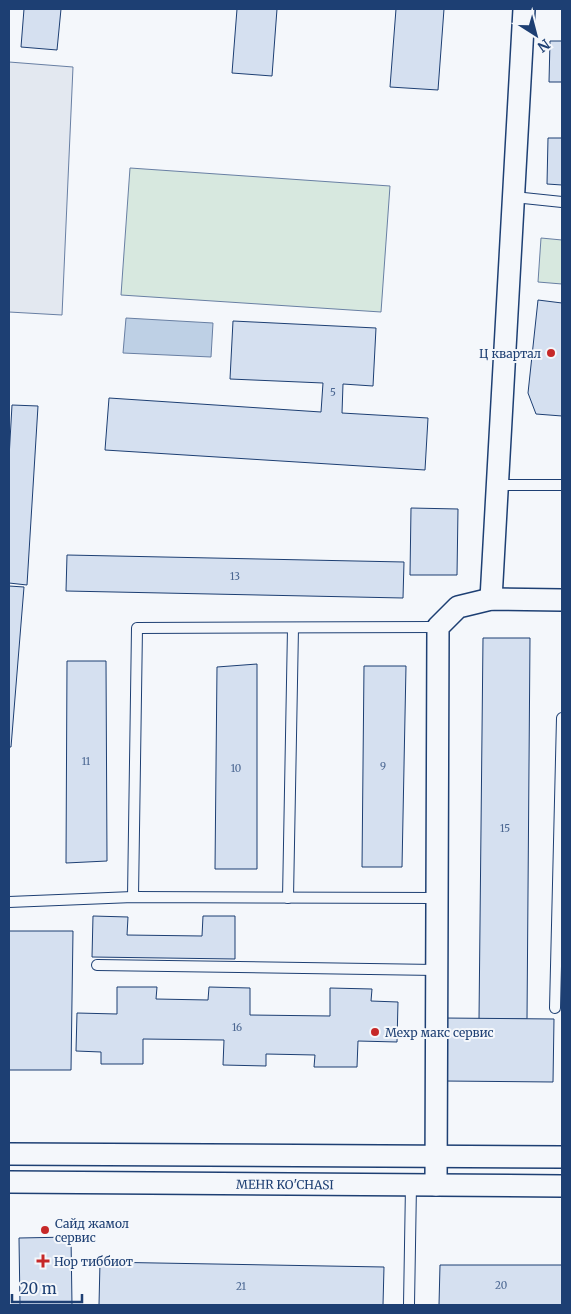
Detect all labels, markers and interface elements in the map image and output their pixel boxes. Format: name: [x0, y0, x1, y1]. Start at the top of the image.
north arrow: [511, 10, 561, 60]
text: N: [534, 35, 553, 56]
place label: Ц квартал: [479, 346, 541, 361]
marker: Ц квартал: [545, 347, 557, 359]
house number: 5: [330, 386, 336, 399]
house number: 13: [230, 570, 240, 583]
house number: 11: [82, 755, 91, 768]
house number: 9: [380, 760, 386, 773]
house number: 10: [231, 762, 241, 775]
house number: 15: [500, 822, 510, 835]
house number: 16: [232, 1021, 242, 1034]
place label: Мехр макс сервис: [385, 1025, 494, 1040]
marker: Мехр макс сервис: [369, 1026, 381, 1038]
street label: MEHR KO'CHASI: [236, 1176, 334, 1192]
place label: Сайд жамол сервис: [55, 1216, 129, 1245]
marker: Сайд жамол сервис: [39, 1224, 51, 1236]
marker: Нор тиббиот: [36, 1254, 50, 1268]
place label: Нор тиббиот: [54, 1254, 133, 1269]
scale bar: [12, 1272, 82, 1304]
text: 20 m: [20, 1279, 57, 1298]
house number: 20: [495, 1279, 507, 1292]
house number: 21: [236, 1280, 247, 1293]

